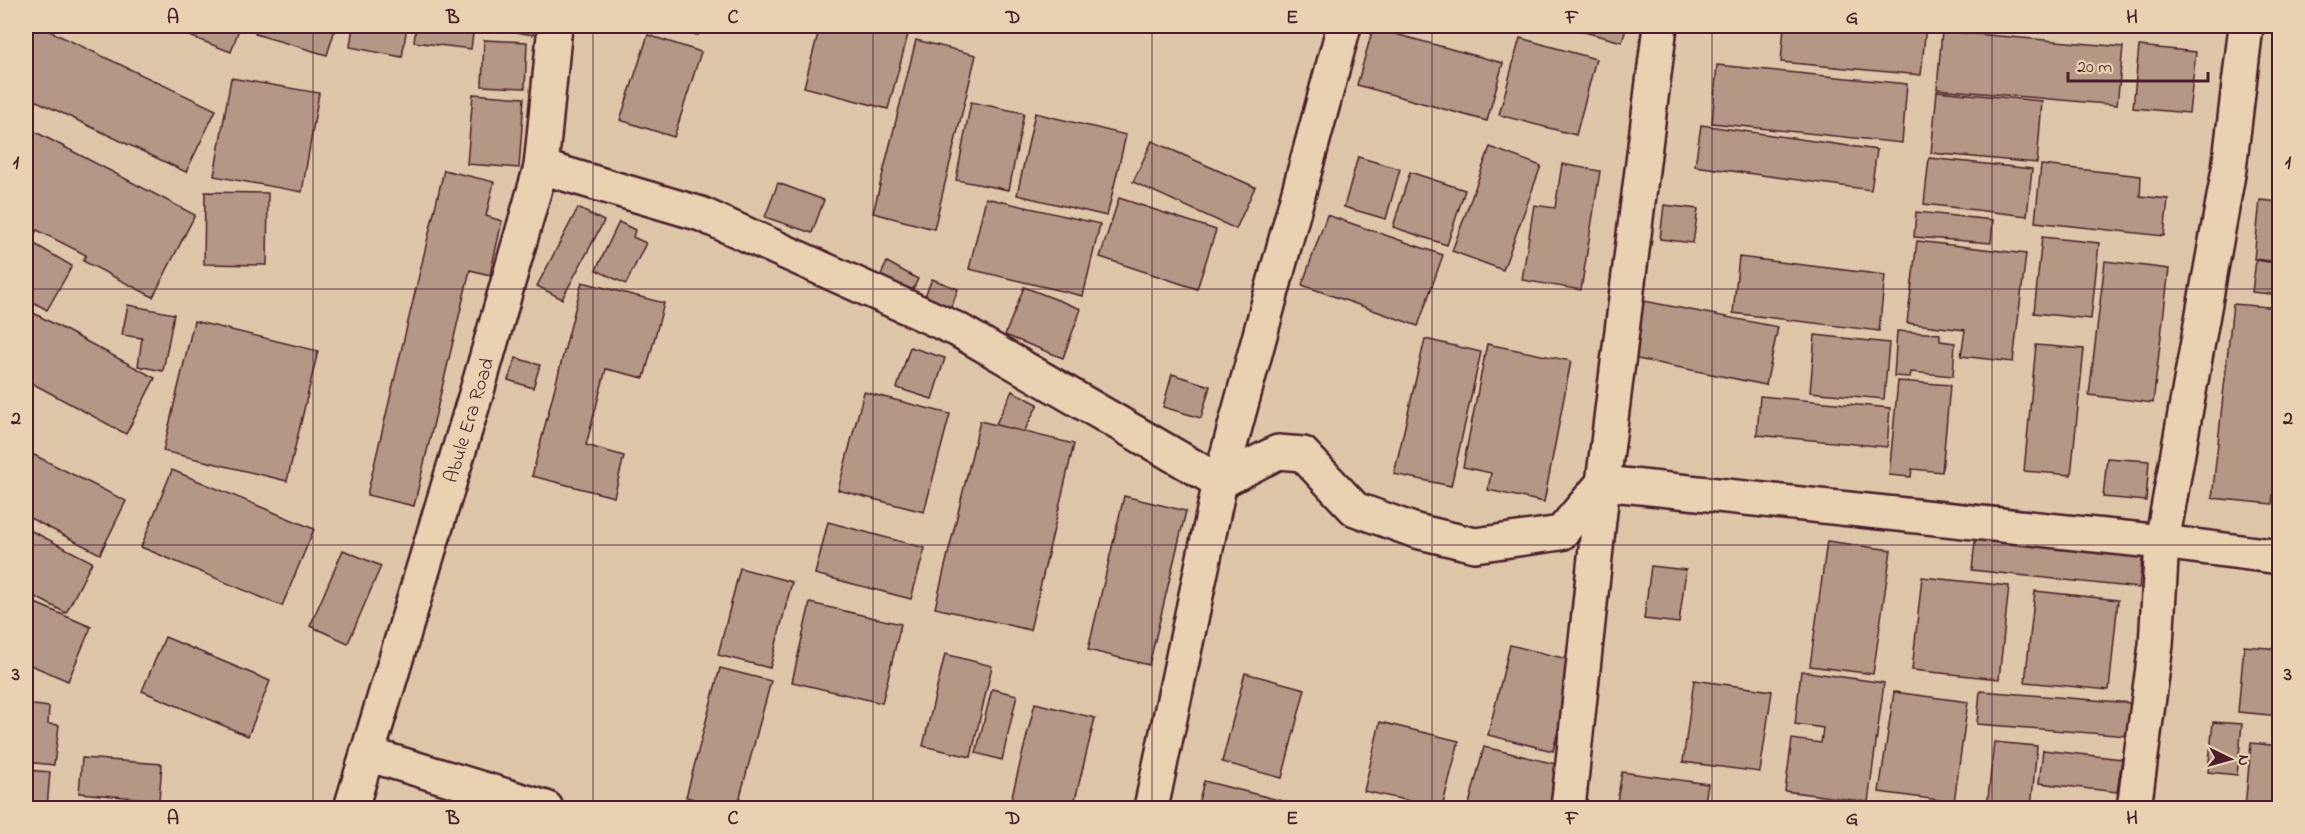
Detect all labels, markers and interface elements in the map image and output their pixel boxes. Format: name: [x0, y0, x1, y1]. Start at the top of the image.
text: A: [167, 4, 179, 33]
text: B: [445, 4, 460, 33]
text: C: [728, 4, 739, 33]
text: D: [1005, 4, 1020, 33]
text: E: [1286, 4, 1298, 33]
text: F: [1565, 4, 1579, 33]
text: G: [1846, 4, 1859, 33]
text: H: [2126, 4, 2138, 33]
scale bar: [2068, 45, 2208, 83]
text: 20 m: [2077, 55, 2112, 81]
text: 1: [13, 149, 20, 178]
text: 1: [2285, 149, 2292, 178]
street label: Abule Era Road: [438, 355, 503, 487]
text: 2: [10, 405, 21, 434]
text: 2: [2282, 405, 2293, 434]
text: 3: [11, 661, 20, 690]
text: 3: [2283, 661, 2292, 690]
north arrow: [2200, 729, 2260, 789]
text: N: [2231, 754, 2255, 767]
text: A: [167, 805, 179, 834]
text: B: [445, 805, 460, 834]
text: C: [728, 805, 739, 834]
text: D: [1005, 805, 1020, 834]
text: E: [1286, 805, 1298, 834]
text: F: [1565, 805, 1579, 834]
text: G: [1846, 805, 1859, 834]
text: H: [2126, 805, 2138, 834]

